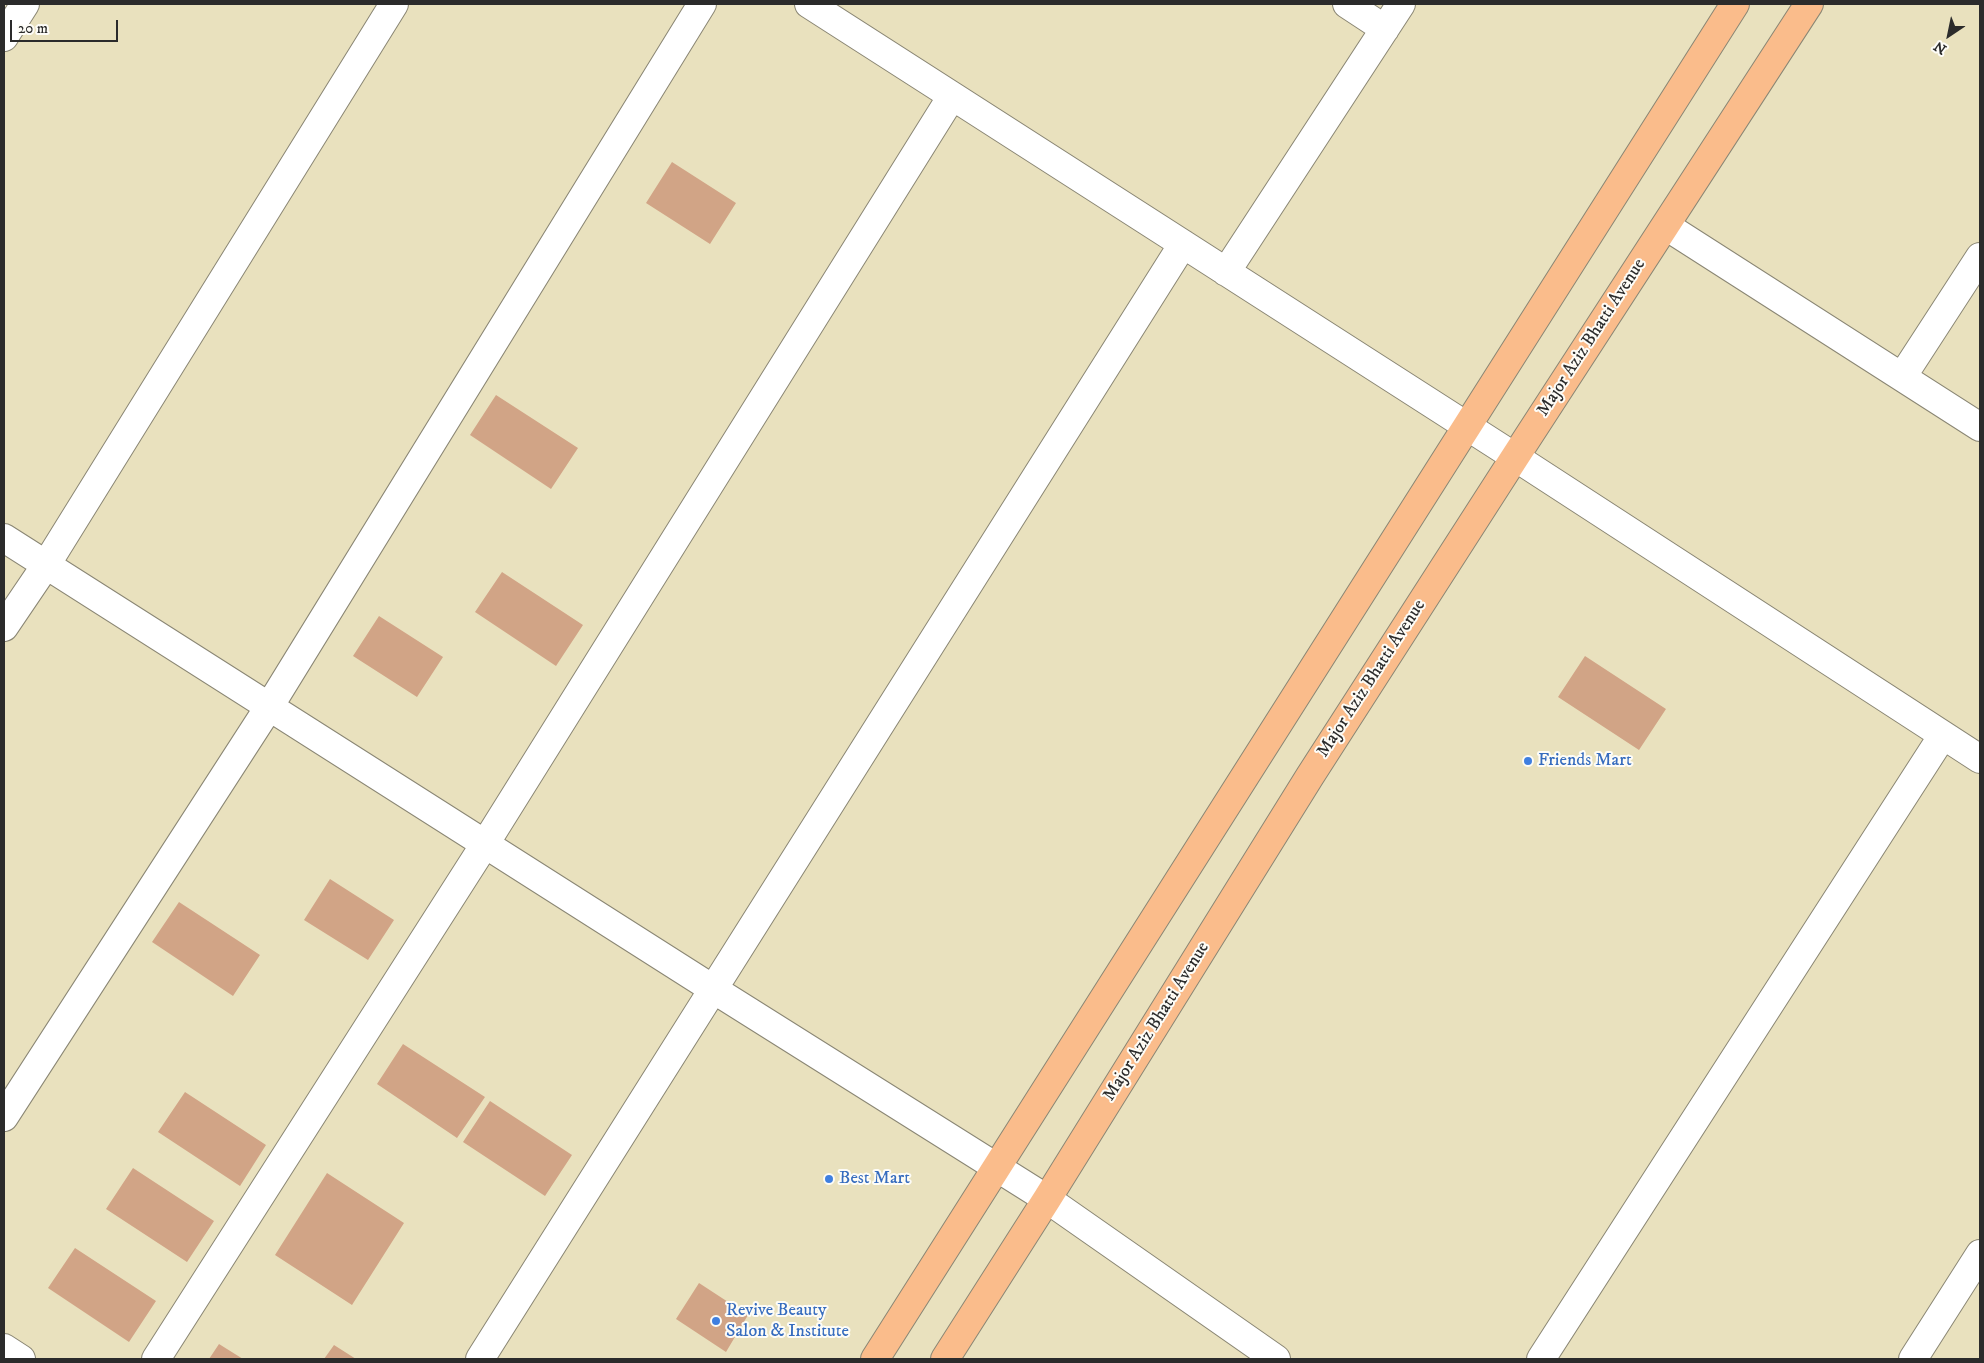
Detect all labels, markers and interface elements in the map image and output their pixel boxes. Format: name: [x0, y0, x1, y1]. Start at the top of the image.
scale bar: [12, 10, 120, 42]
north arrow: [1924, 10, 1974, 60]
text: 20 m: [18, 19, 48, 38]
text: N: [1931, 37, 1950, 58]
street label: Major Aziz Bhatti Avenue: [1533, 255, 1651, 421]
street label: Major Aziz Bhatti Avenue: [1313, 596, 1431, 762]
place label: Friends Mart: [1538, 750, 1632, 772]
marker: Friends Mart: [1522, 755, 1534, 767]
street label: Major Aziz Bhatti Avenue: [1099, 938, 1215, 1106]
place label: Best Mart: [839, 1168, 910, 1190]
marker: Best Mart: [823, 1173, 835, 1185]
place label: Revive Beauty Salon & Institute: [726, 1300, 849, 1342]
marker: Revive Beauty Salon & Institute: [710, 1315, 722, 1327]

